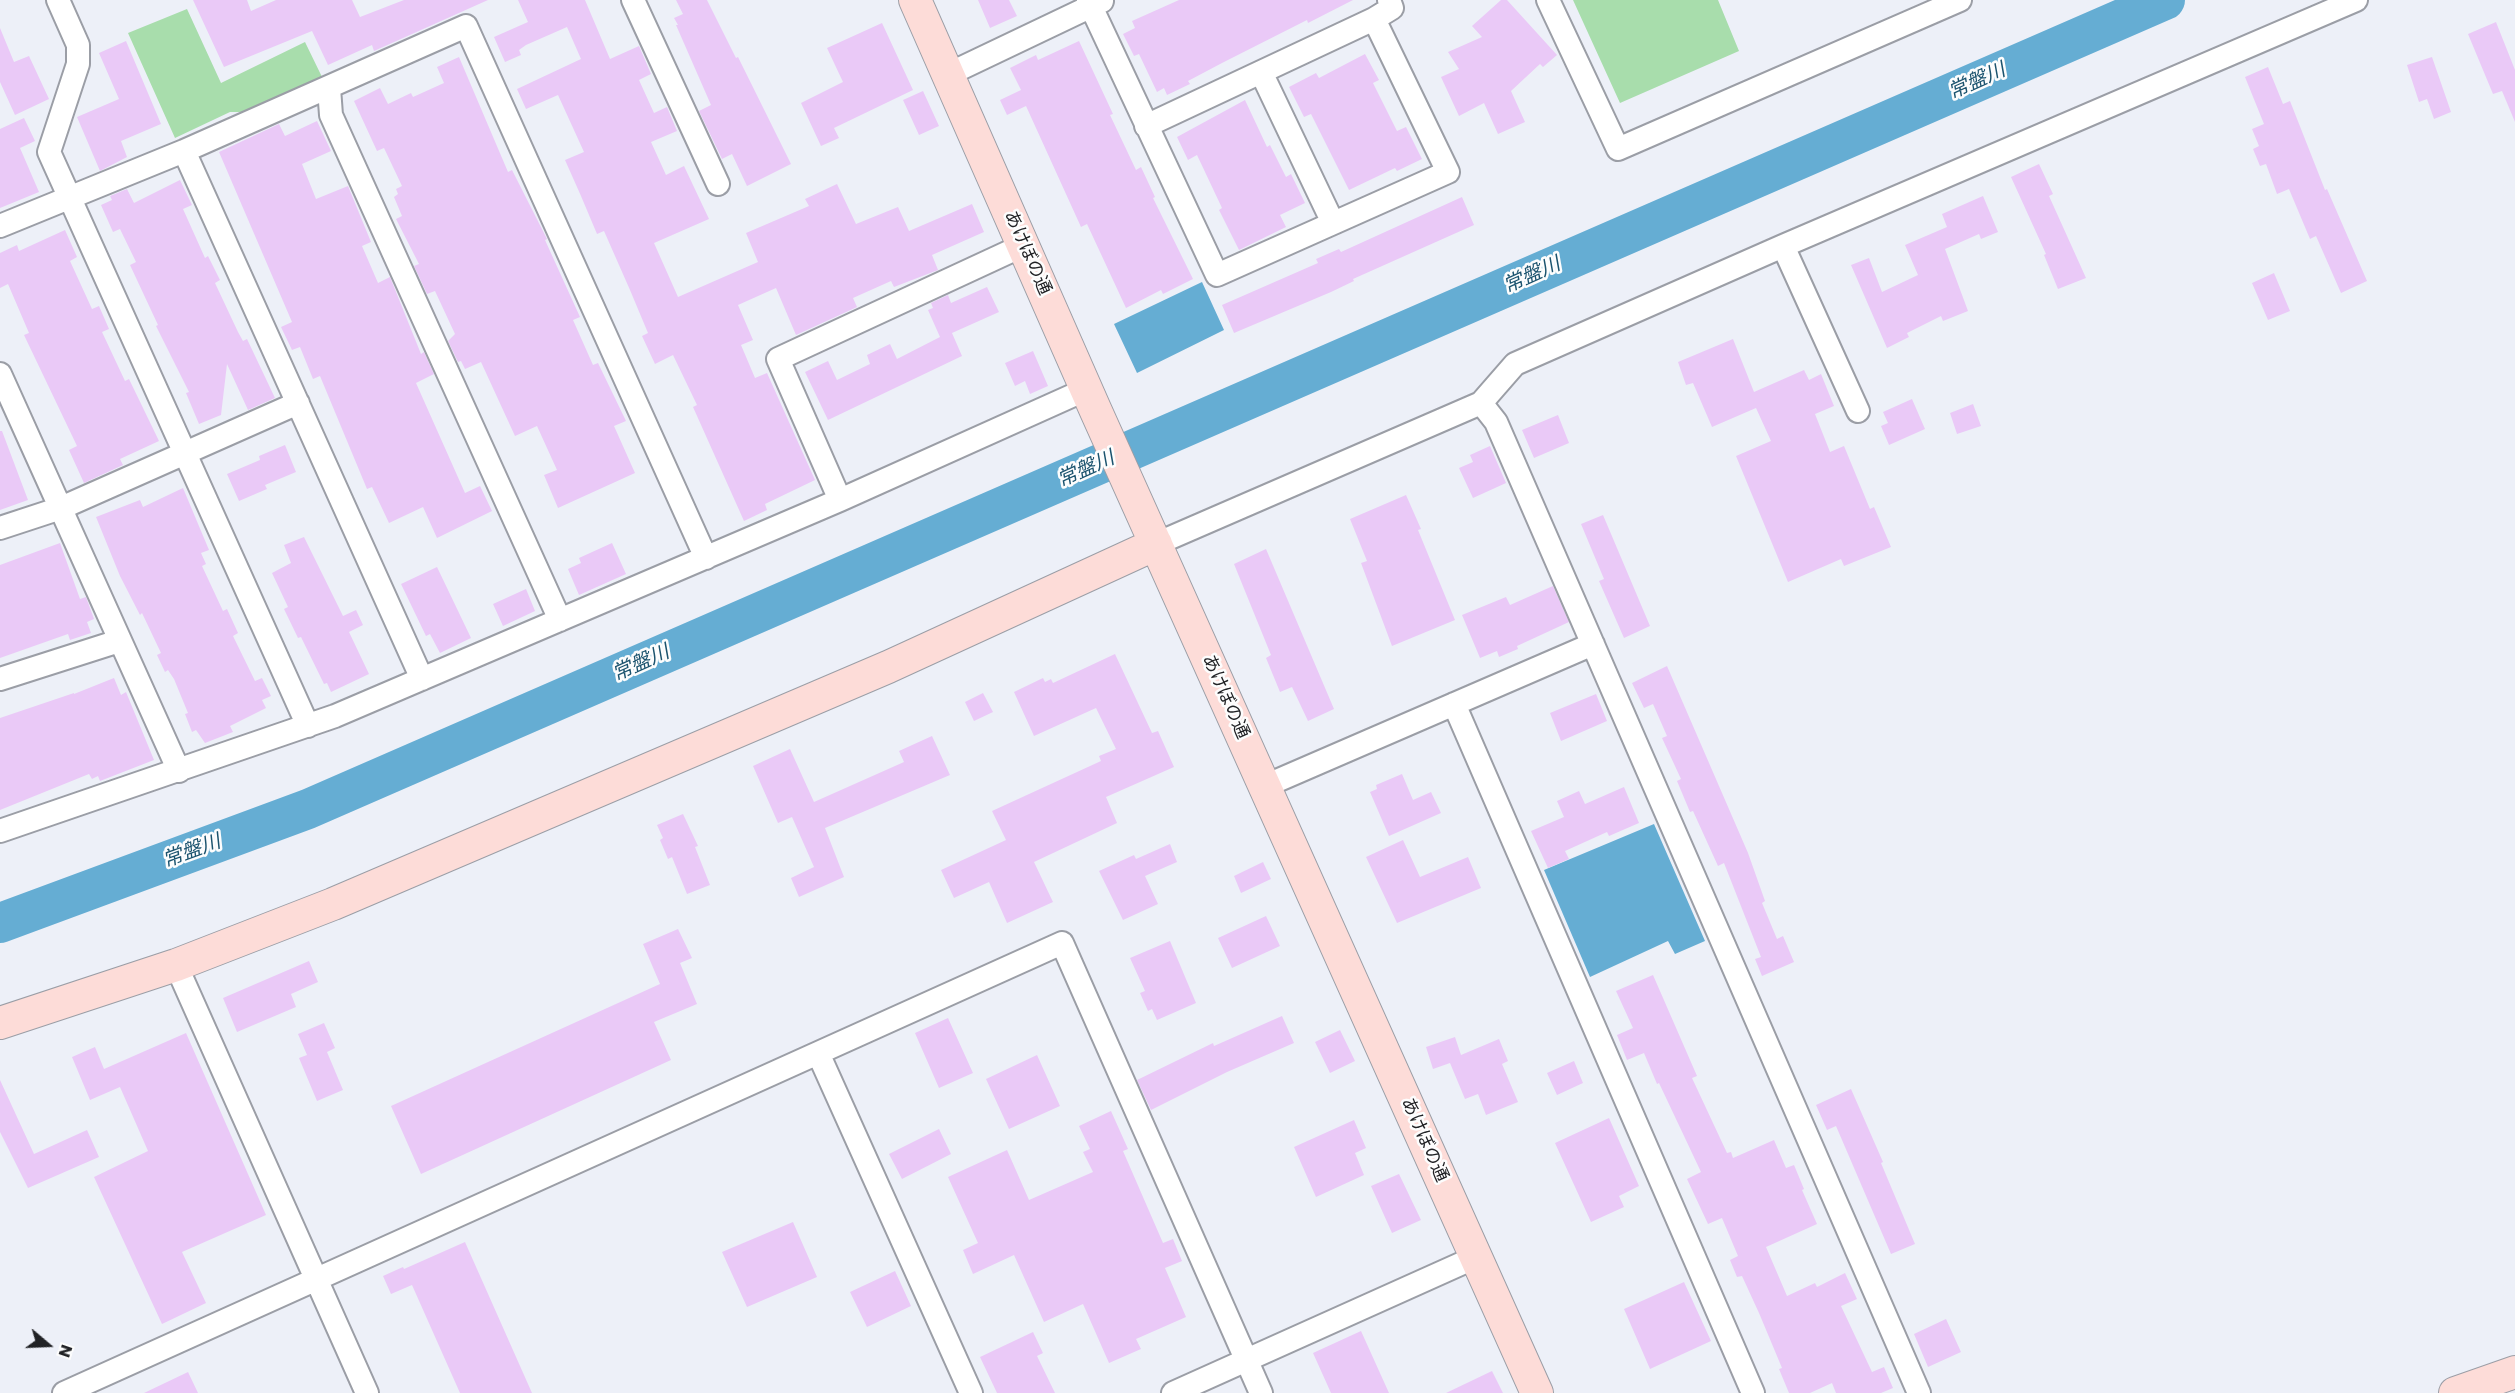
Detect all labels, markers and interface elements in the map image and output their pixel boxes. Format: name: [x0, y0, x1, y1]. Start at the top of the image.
water label: 常盤川: [1945, 59, 2009, 105]
street label: あけぼの通: [999, 207, 1055, 299]
water label: 常盤川: [1500, 253, 1564, 299]
water label: 常盤川: [1054, 447, 1118, 493]
water label: 常盤川: [609, 641, 673, 687]
street label: あけぼの通: [1197, 651, 1253, 743]
water label: 常盤川: [160, 830, 224, 874]
street label: あけぼの通: [1396, 1094, 1452, 1186]
north arrow: [18, 1315, 78, 1375]
text: N: [53, 1342, 78, 1360]

